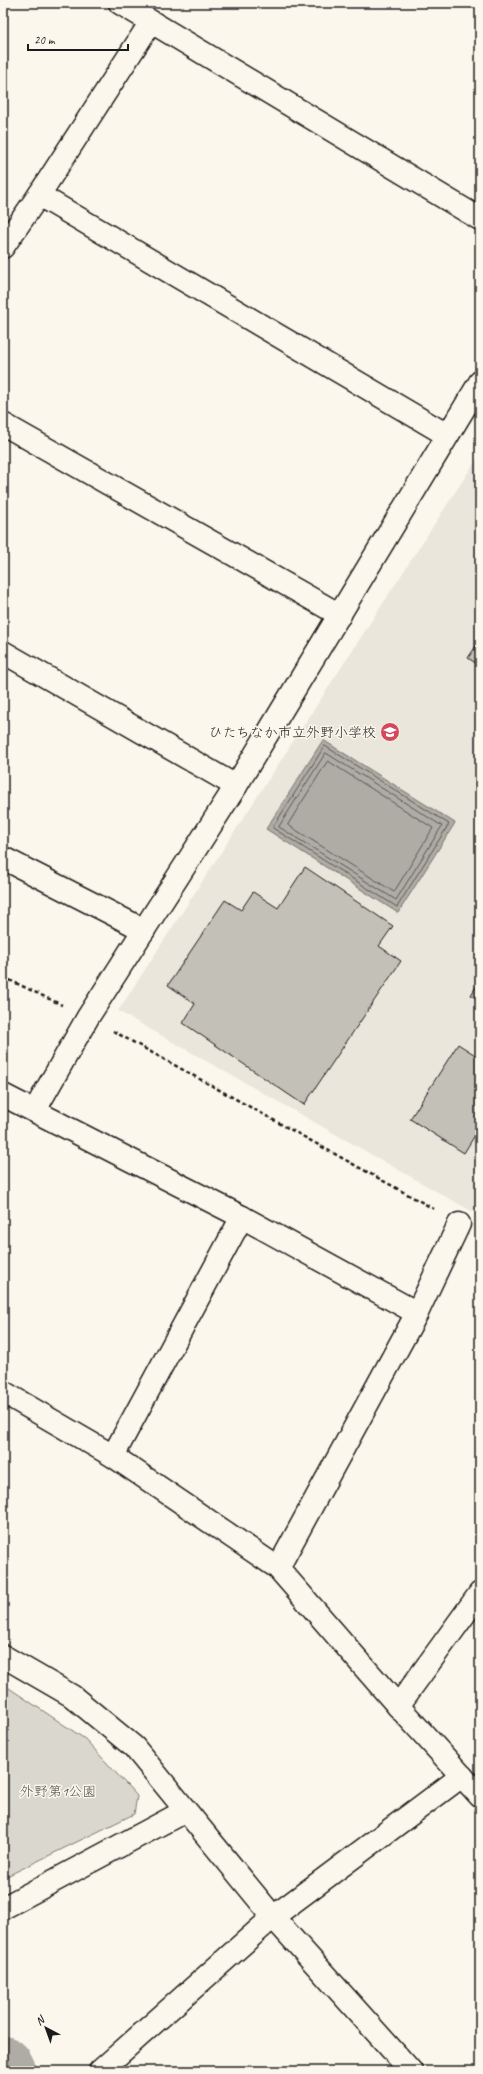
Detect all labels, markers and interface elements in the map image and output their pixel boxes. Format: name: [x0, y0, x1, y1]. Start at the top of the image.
scale bar: [28, 26, 128, 52]
text: 20 m: [34, 32, 56, 48]
school or university icon: ひたちなか市立外野小学校: [379, 721, 401, 743]
place label: ひたちなか市立外野小学校: [209, 724, 376, 741]
park label: 外野第1公園: [20, 1783, 96, 1800]
north arrow: [26, 2008, 66, 2048]
text: N: [32, 2012, 48, 2028]

